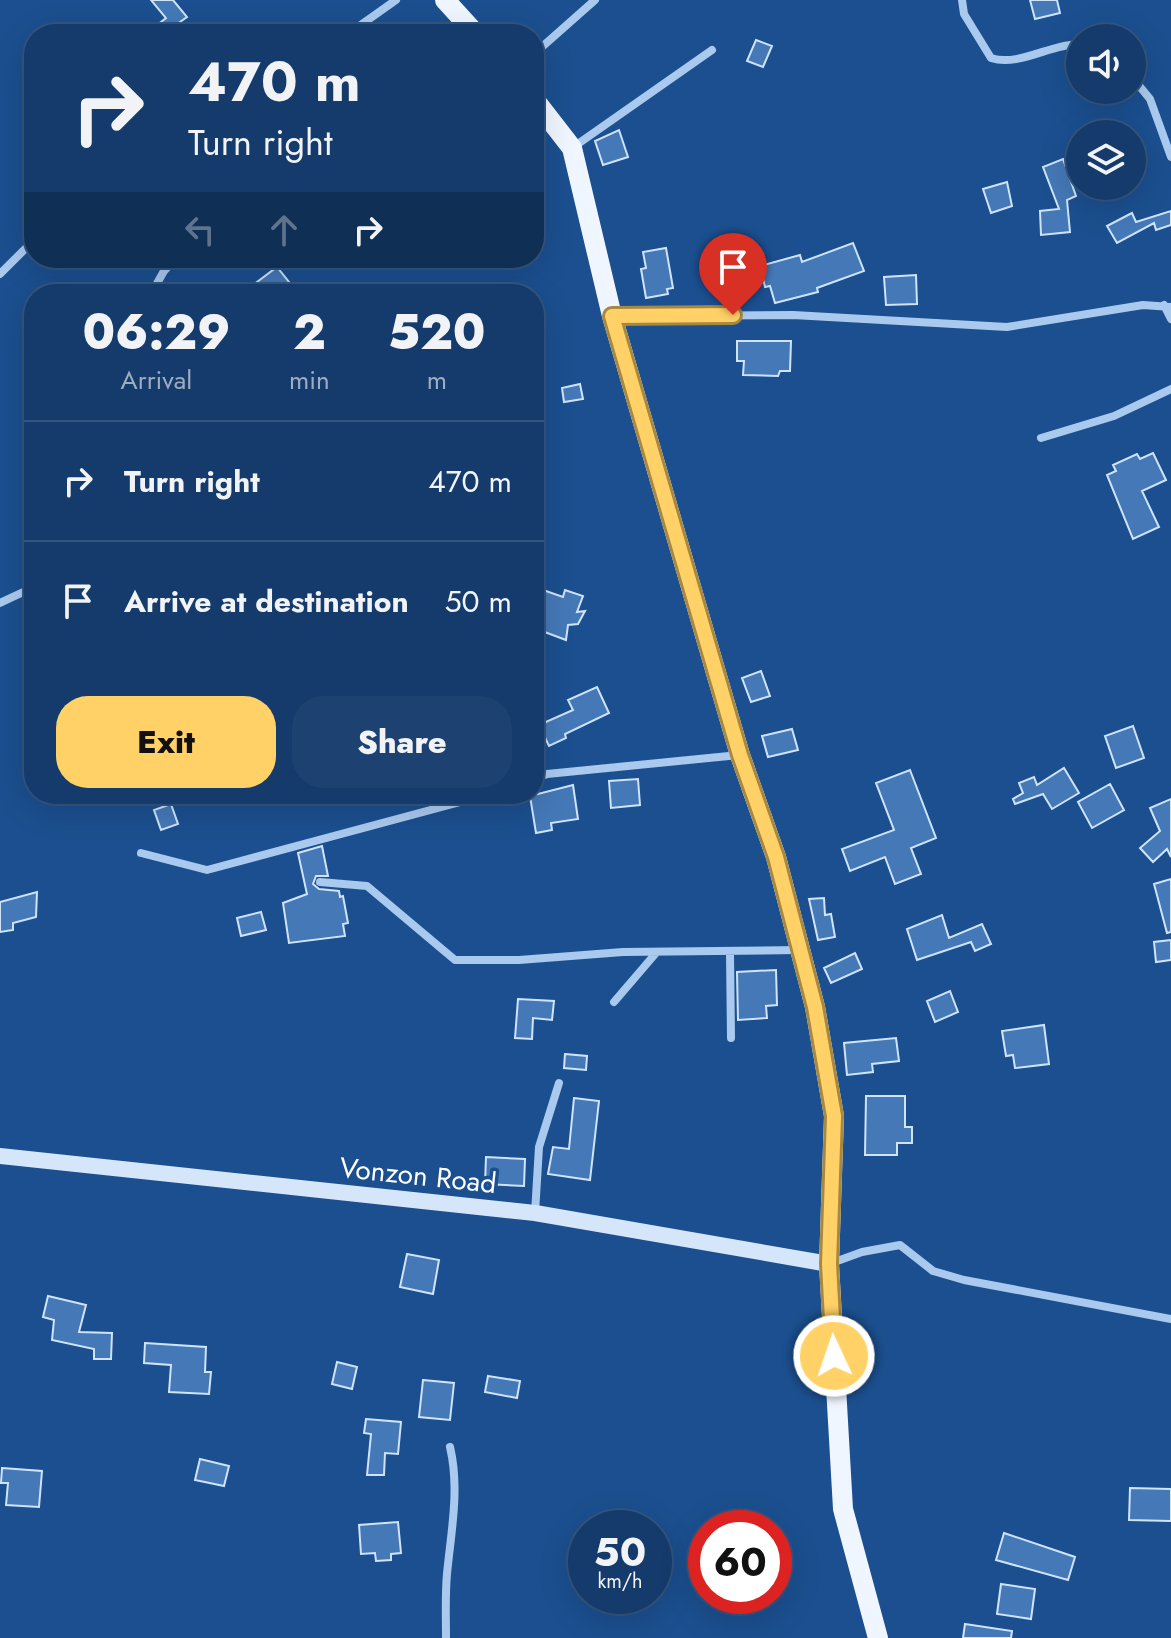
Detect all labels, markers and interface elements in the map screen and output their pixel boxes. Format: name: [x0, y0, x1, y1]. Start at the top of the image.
map controls: [1066, 24, 1146, 200]
button: sound: [1066, 24, 1146, 104]
text: 470 m: [188, 41, 361, 122]
icon: right: [56, 56, 160, 160]
text: Turn right: [188, 116, 333, 168]
button: layers: [1066, 120, 1146, 200]
icon: left: [178, 208, 222, 252]
icon: ahead: [262, 208, 306, 252]
icon: right: [346, 208, 390, 252]
pin: [699, 233, 767, 315]
icon: arrive: [711, 245, 755, 289]
text: 06:29: [82, 298, 231, 367]
text: 2: [293, 298, 326, 367]
text: 520: [388, 298, 486, 367]
text: Arrival: [121, 361, 192, 399]
text: min: [289, 361, 330, 399]
text: m: [427, 361, 447, 399]
icon: right: [56, 459, 100, 503]
text: Turn right: [124, 460, 260, 503]
text: 470 m: [428, 460, 512, 503]
icon: arrive: [56, 579, 100, 623]
text: Arrive at destination: [124, 580, 409, 623]
text: 50 m: [445, 580, 512, 623]
button: Exit: [56, 696, 276, 788]
button: Share: [292, 696, 512, 788]
street label: Vonzon Road: [337, 1147, 498, 1204]
position arrow: [792, 1314, 876, 1398]
speed limit sign: 60: [688, 1510, 792, 1614]
text: 50: [594, 1523, 646, 1581]
text: km/h: [597, 1567, 643, 1596]

